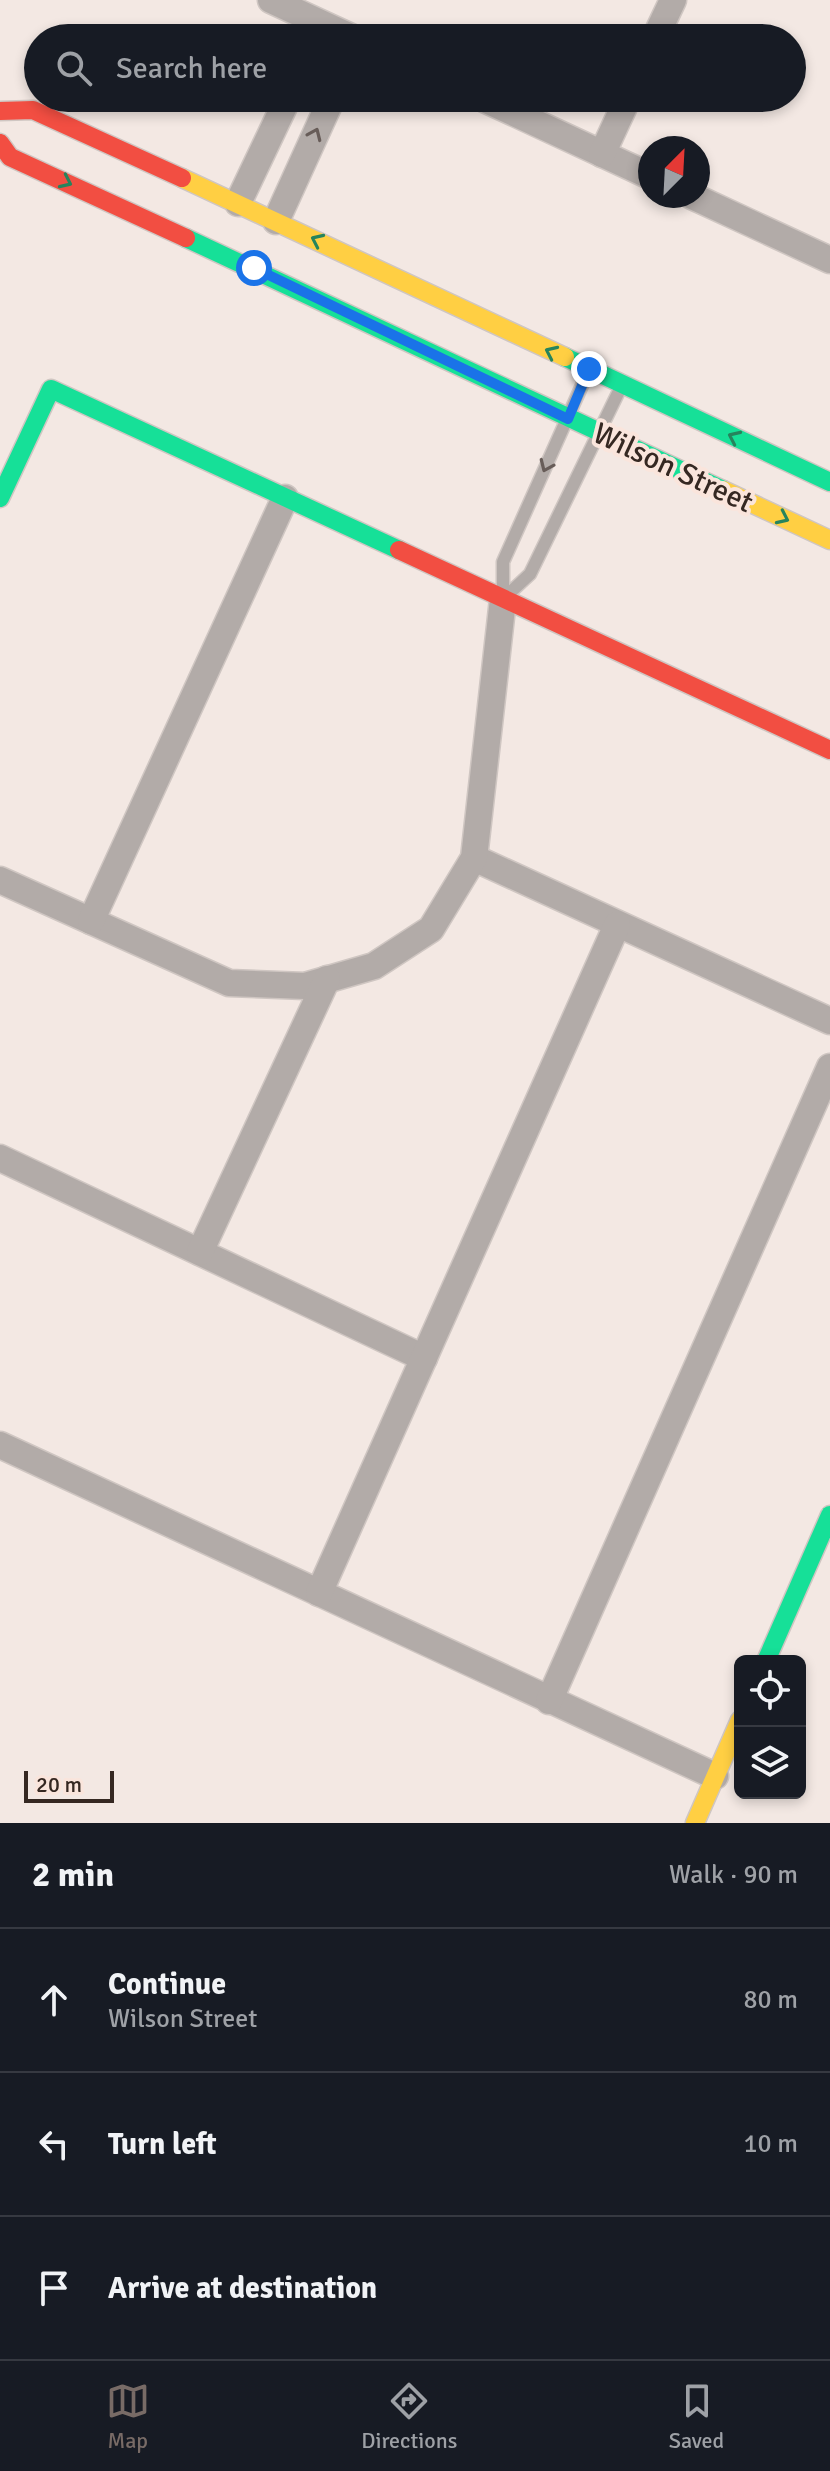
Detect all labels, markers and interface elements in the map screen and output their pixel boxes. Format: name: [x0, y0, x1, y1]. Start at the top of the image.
search box: [24, 24, 806, 112]
icon: search: [52, 46, 96, 90]
text: Search here: [116, 50, 267, 87]
one-way arrow: [306, 128, 322, 142]
north arrow: [638, 136, 710, 208]
one-way arrow: [57, 173, 72, 189]
one-way arrow: [310, 234, 325, 250]
route start: [236, 250, 272, 286]
one-way arrow: [545, 346, 560, 362]
route end: [571, 351, 607, 387]
street label: Wilson Street: [587, 415, 759, 521]
one-way arrow: [728, 431, 742, 447]
one-way arrow: [540, 458, 556, 473]
one-way arrow: [775, 508, 789, 524]
map controls: [734, 1655, 806, 1799]
button: locate: [734, 1655, 806, 1727]
button: layers: [734, 1727, 806, 1799]
scale bar: [24, 1767, 114, 1803]
text: 20 m: [36, 1771, 82, 1798]
text: 2 min: [32, 1854, 114, 1896]
text: Walk · 90 m: [669, 1859, 798, 1891]
text: Continue: [108, 1966, 226, 2003]
icon: ahead: [32, 1978, 76, 2022]
text: 80 m: [743, 1984, 798, 2016]
text: Wilson Street: [108, 2003, 257, 2035]
icon: left: [32, 2122, 76, 2166]
text: Turn left: [108, 2126, 217, 2163]
text: 10 m: [743, 2128, 798, 2160]
icon: arrive: [32, 2266, 76, 2310]
text: Arrive at destination: [108, 2270, 377, 2307]
tab: Map: [106, 2379, 150, 2454]
tab: Directions: [361, 2379, 457, 2454]
tab: Saved: [669, 2379, 724, 2454]

